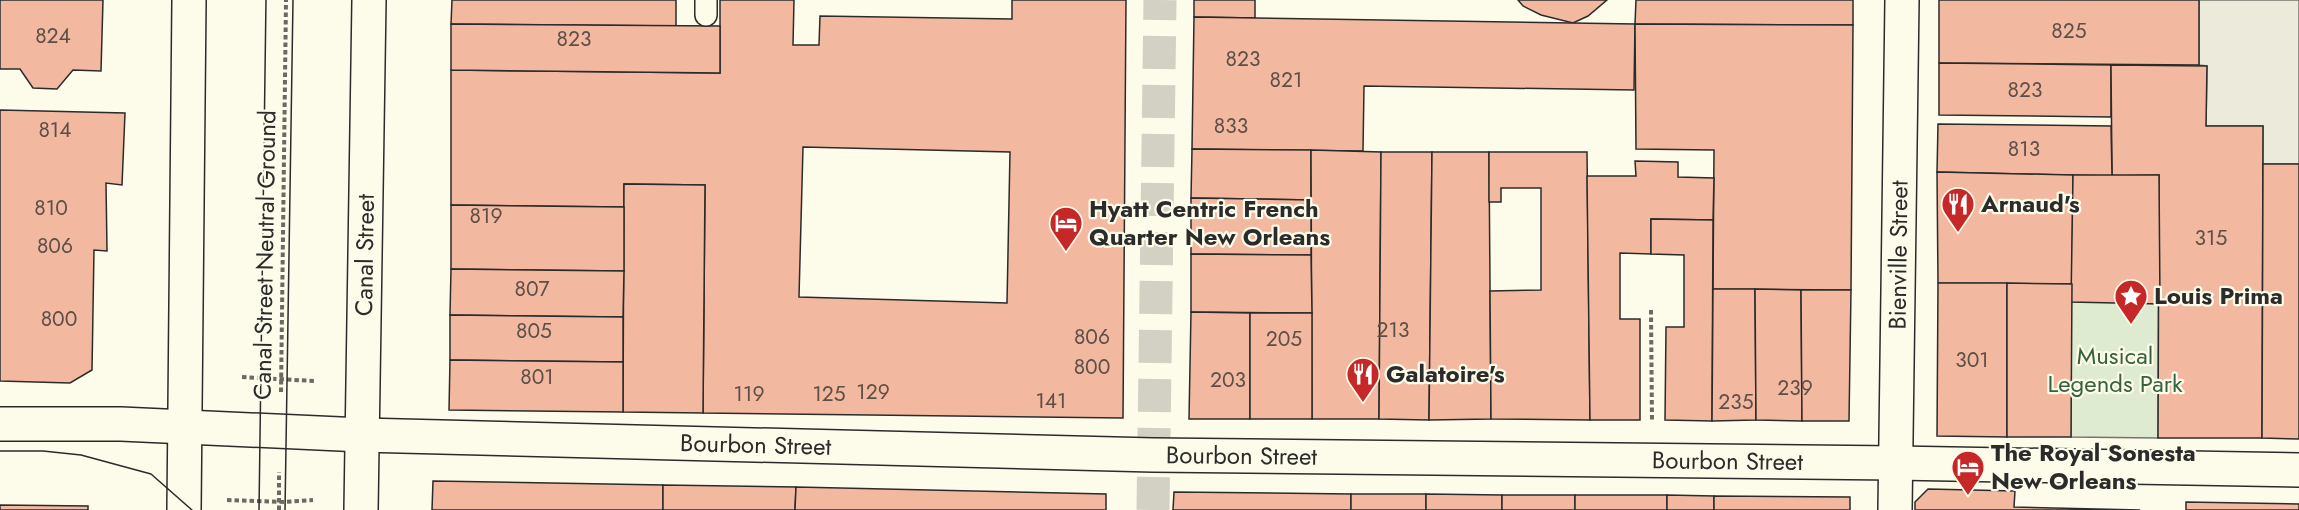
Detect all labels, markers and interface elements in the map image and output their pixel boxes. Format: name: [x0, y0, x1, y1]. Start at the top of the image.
house number: 825: [2051, 16, 2087, 46]
house number: 824: [35, 21, 71, 51]
house number: 823: [557, 24, 591, 54]
house number: 823: [1226, 44, 1260, 74]
house number: 821: [1270, 65, 1302, 95]
house number: 823: [2008, 75, 2042, 105]
street label: Canal Street Neutral Ground: [244, 110, 285, 400]
house number: 833: [1214, 111, 1248, 141]
house number: 814: [38, 115, 72, 145]
house number: 813: [2008, 134, 2040, 164]
street label: Bienville Street: [1879, 180, 1917, 330]
restaurant icon: Arnaud's: [1940, 186, 1976, 233]
place label: Arnaud's: [1980, 186, 2080, 221]
place label: Hyatt Centric French Quarter New Orleans: [1089, 191, 1330, 254]
house number: 810: [34, 193, 68, 223]
street label: Canal Street: [346, 193, 383, 316]
house number: 819: [469, 201, 503, 231]
hotel icon: Hyatt Centric French Quarter New Orleans: [1048, 205, 1084, 252]
house number: 315: [2195, 223, 2227, 253]
house number: 806: [37, 231, 73, 261]
house number: 807: [514, 274, 550, 304]
place icon: Louis Prima: [2113, 278, 2149, 325]
place label: Louis Prima: [2154, 278, 2283, 313]
house number: 800: [41, 304, 77, 334]
house number: 213: [1377, 315, 1409, 345]
house number: 805: [516, 316, 552, 346]
house number: 806: [1074, 322, 1110, 352]
house number: 205: [1266, 324, 1302, 354]
park label: Musical Legends Park: [2047, 338, 2183, 401]
house number: 301: [1955, 345, 1989, 375]
house number: 800: [1074, 352, 1110, 382]
restaurant icon: Galatoire's: [1345, 356, 1381, 403]
place label: Galatoire's: [1386, 356, 1505, 391]
house number: 801: [520, 362, 554, 392]
house number: 203: [1210, 365, 1246, 395]
house number: 239: [1777, 373, 1813, 403]
house number: 129: [856, 377, 890, 407]
house number: 119: [734, 379, 765, 409]
house number: 125: [812, 379, 846, 409]
house number: 141: [1035, 386, 1067, 416]
house number: 235: [1718, 387, 1754, 417]
street label: Bourbon Street: [680, 425, 832, 464]
place label: The Royal Sonesta New Orleans: [1991, 435, 2196, 498]
street label: Bourbon Street: [1166, 437, 1318, 474]
street label: Bourbon Street: [1652, 442, 1804, 479]
hotel icon: The Royal Sonesta New Orleans: [1950, 449, 1986, 496]

